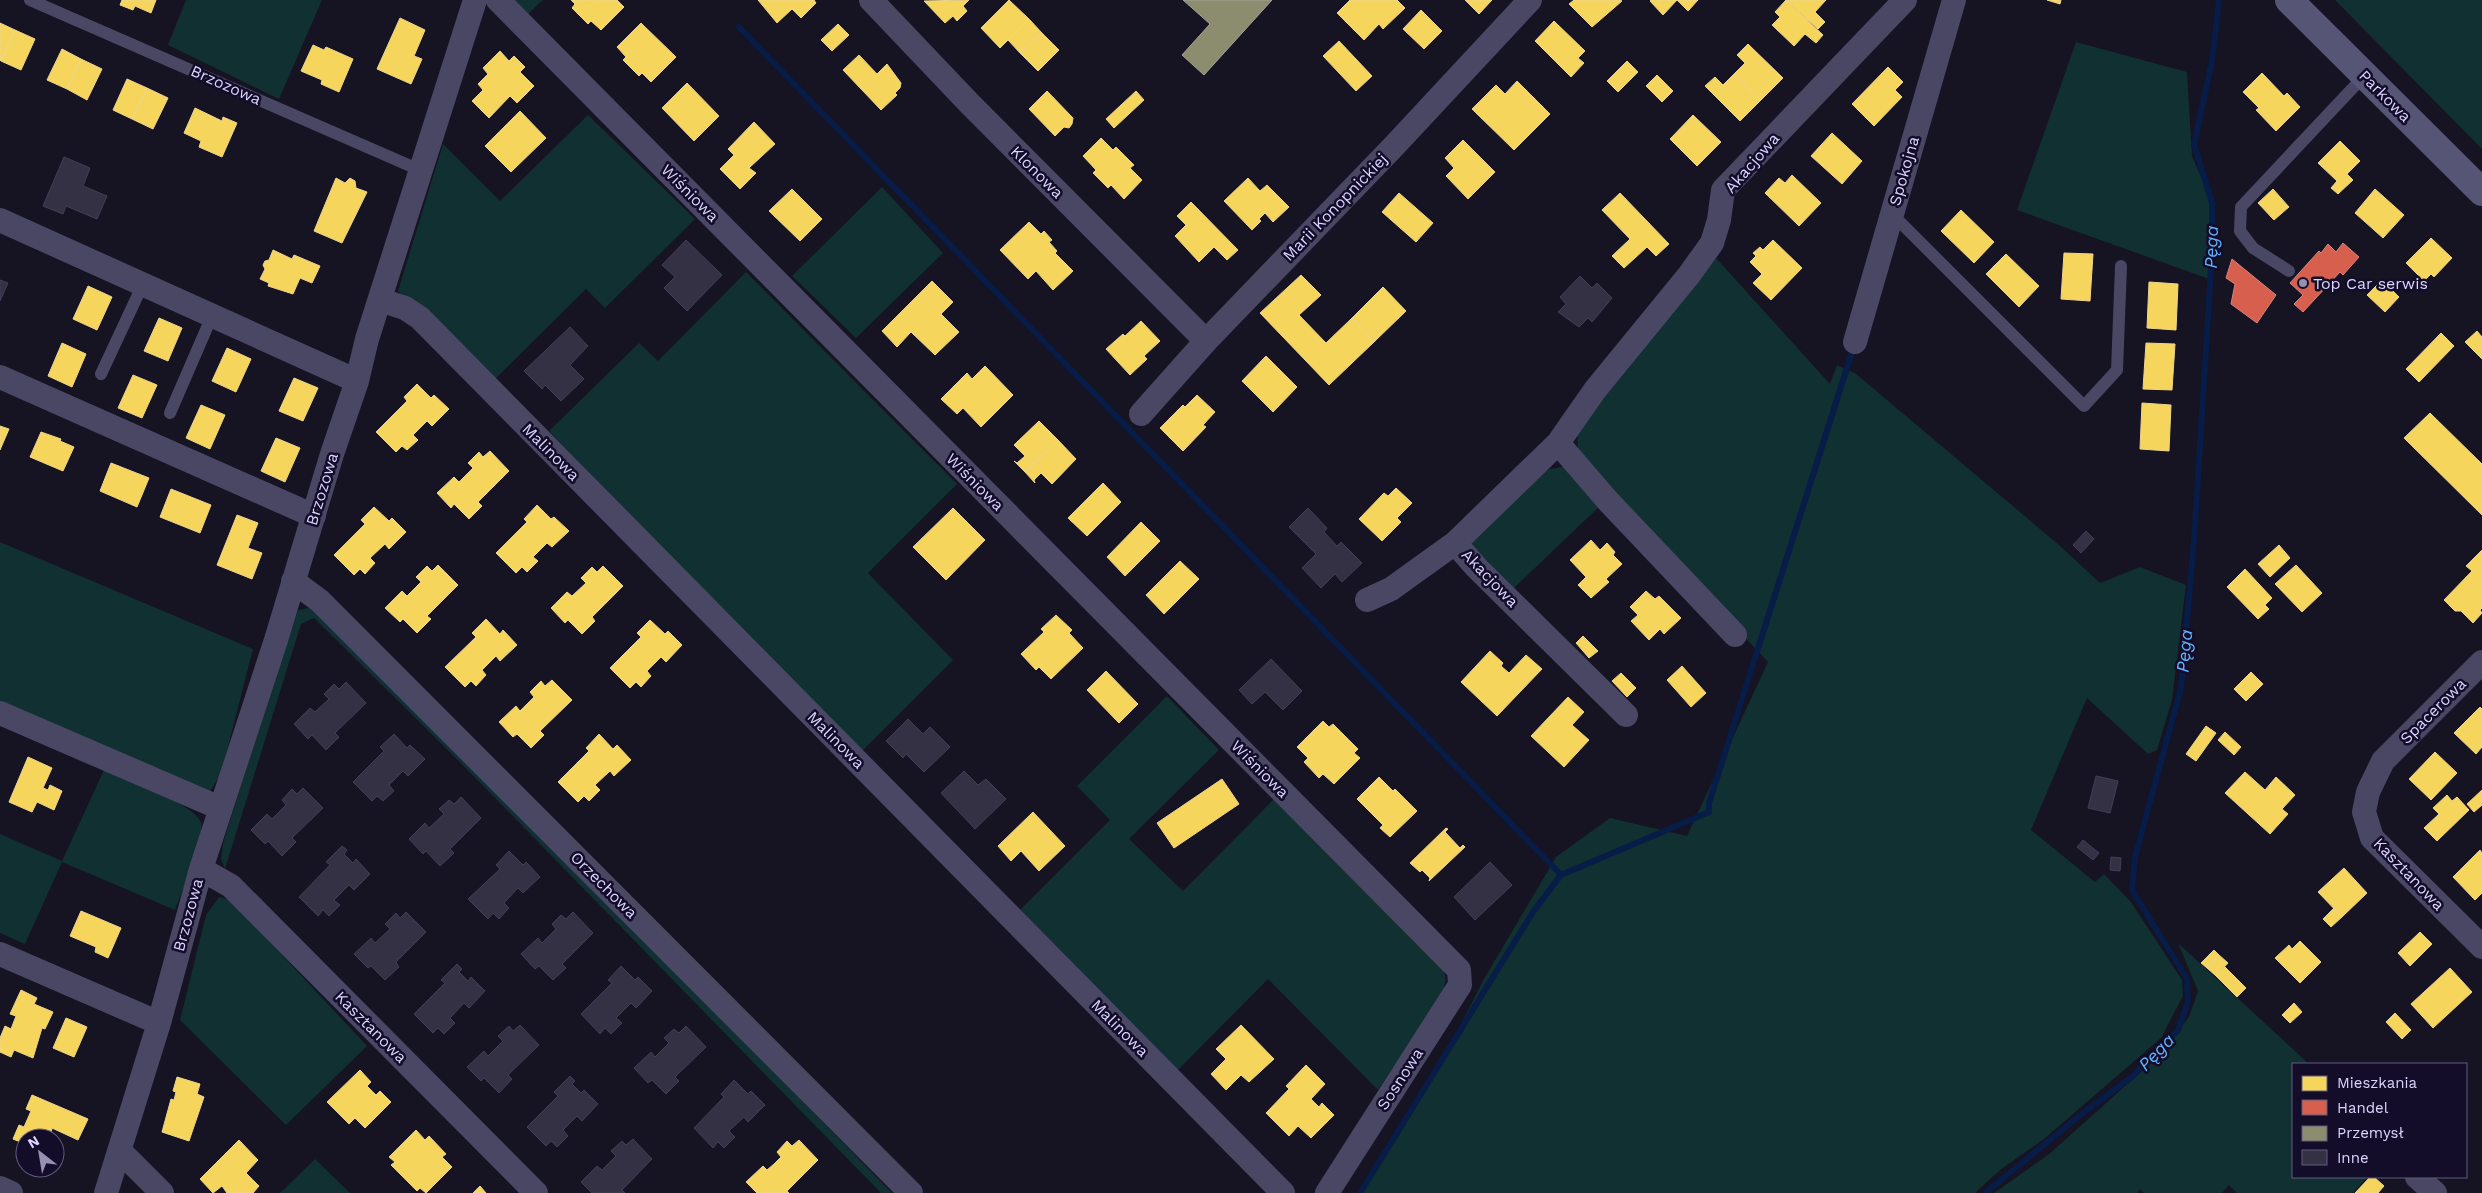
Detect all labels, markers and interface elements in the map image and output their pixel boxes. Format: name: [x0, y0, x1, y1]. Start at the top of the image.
street label: Brzozowa: [188, 61, 264, 109]
street label: Parkowa: [2355, 66, 2415, 126]
street label: Akacjowa: [1721, 129, 1783, 197]
street label: Spokojna: [1885, 134, 1923, 208]
street label: Klonowa: [1007, 142, 1067, 202]
street label: Marii Konopnickiej: [1279, 149, 1391, 265]
street label: Wiśniowa: [657, 160, 723, 226]
water label: Pęga: [2200, 225, 2222, 269]
place label: Top Car serwis: [2313, 274, 2428, 293]
marker: Top Car serwis: [2297, 277, 2309, 289]
street label: Malinowa: [518, 419, 584, 485]
street label: Wiśniowa: [942, 449, 1008, 515]
street label: Brzozowa: [302, 450, 342, 528]
street label: Akacjowa: [1458, 545, 1522, 611]
water label: Pęga: [2172, 629, 2196, 673]
street label: Spacerowa: [2396, 674, 2470, 748]
street label: Malinowa: [803, 707, 869, 773]
street label: Wiśniowa: [1227, 736, 1293, 802]
street label: Kasztanowa: [2370, 834, 2448, 914]
street label: Orzechowa: [567, 848, 641, 922]
street label: Brzozowa: [169, 876, 207, 954]
street label: Kasztanowa: [331, 987, 411, 1067]
street label: Malinowa: [1087, 995, 1153, 1061]
water label: Pęga: [2133, 1029, 2179, 1075]
street label: Sosnowa: [1373, 1045, 1427, 1113]
legend: [2292, 1063, 2467, 1178]
text: Mieszkania: [2337, 1074, 2417, 1092]
text: Handel: [2337, 1099, 2389, 1117]
text: Przemysł: [2337, 1124, 2404, 1142]
north arrow: [15, 1128, 65, 1178]
text: N: [25, 1132, 42, 1151]
text: Inne: [2337, 1149, 2369, 1167]

